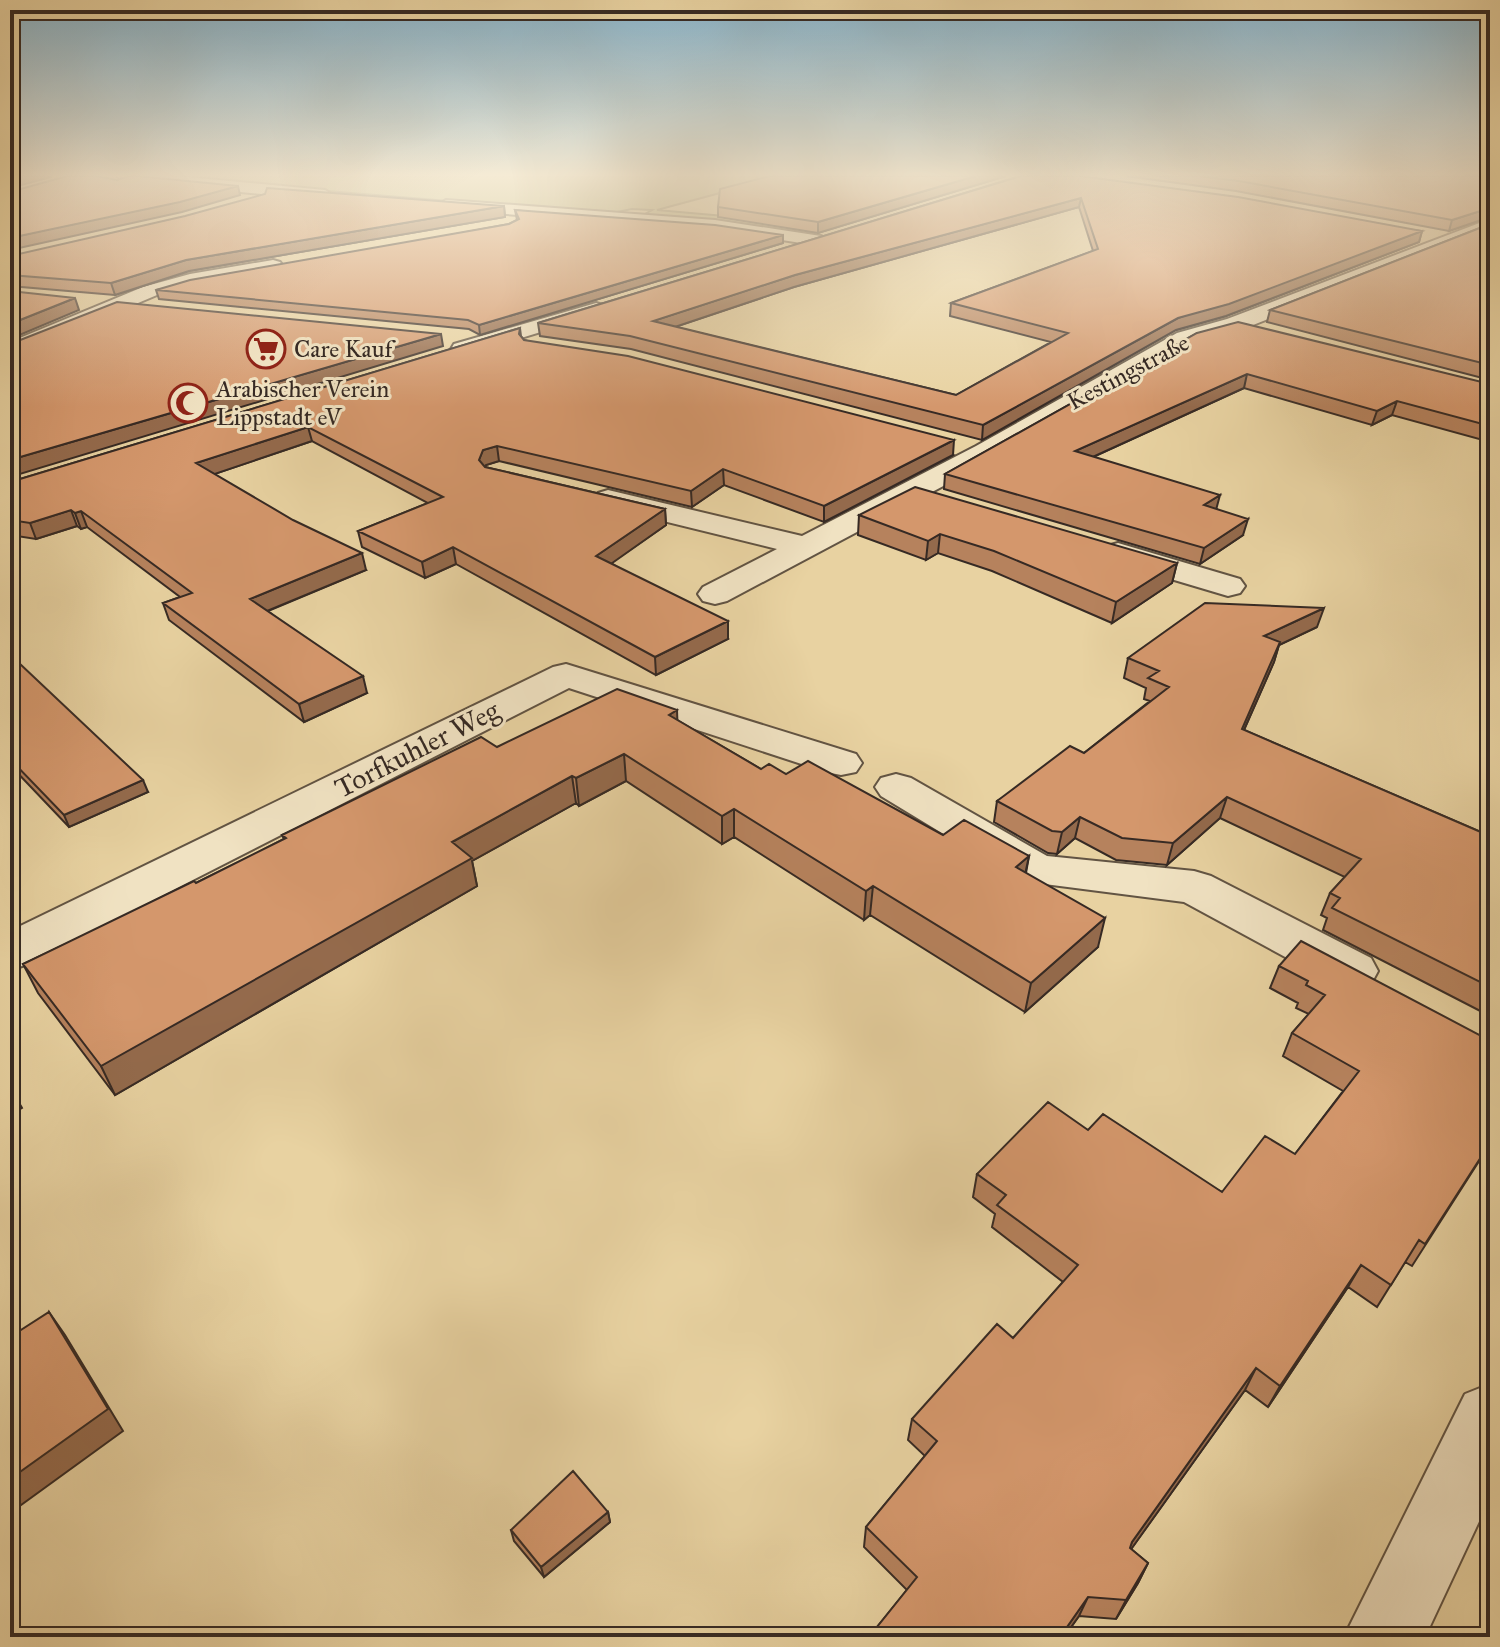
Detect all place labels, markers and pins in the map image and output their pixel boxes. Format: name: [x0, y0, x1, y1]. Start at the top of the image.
supermarket icon: Care Kauf: [245, 328, 287, 370]
place label: Care Kauf: [294, 334, 396, 364]
place label: Arabischer Verein Lippstadt eV: [215, 374, 389, 432]
mosque icon: Arabischer Verein Lippstadt eV: [167, 382, 209, 424]

